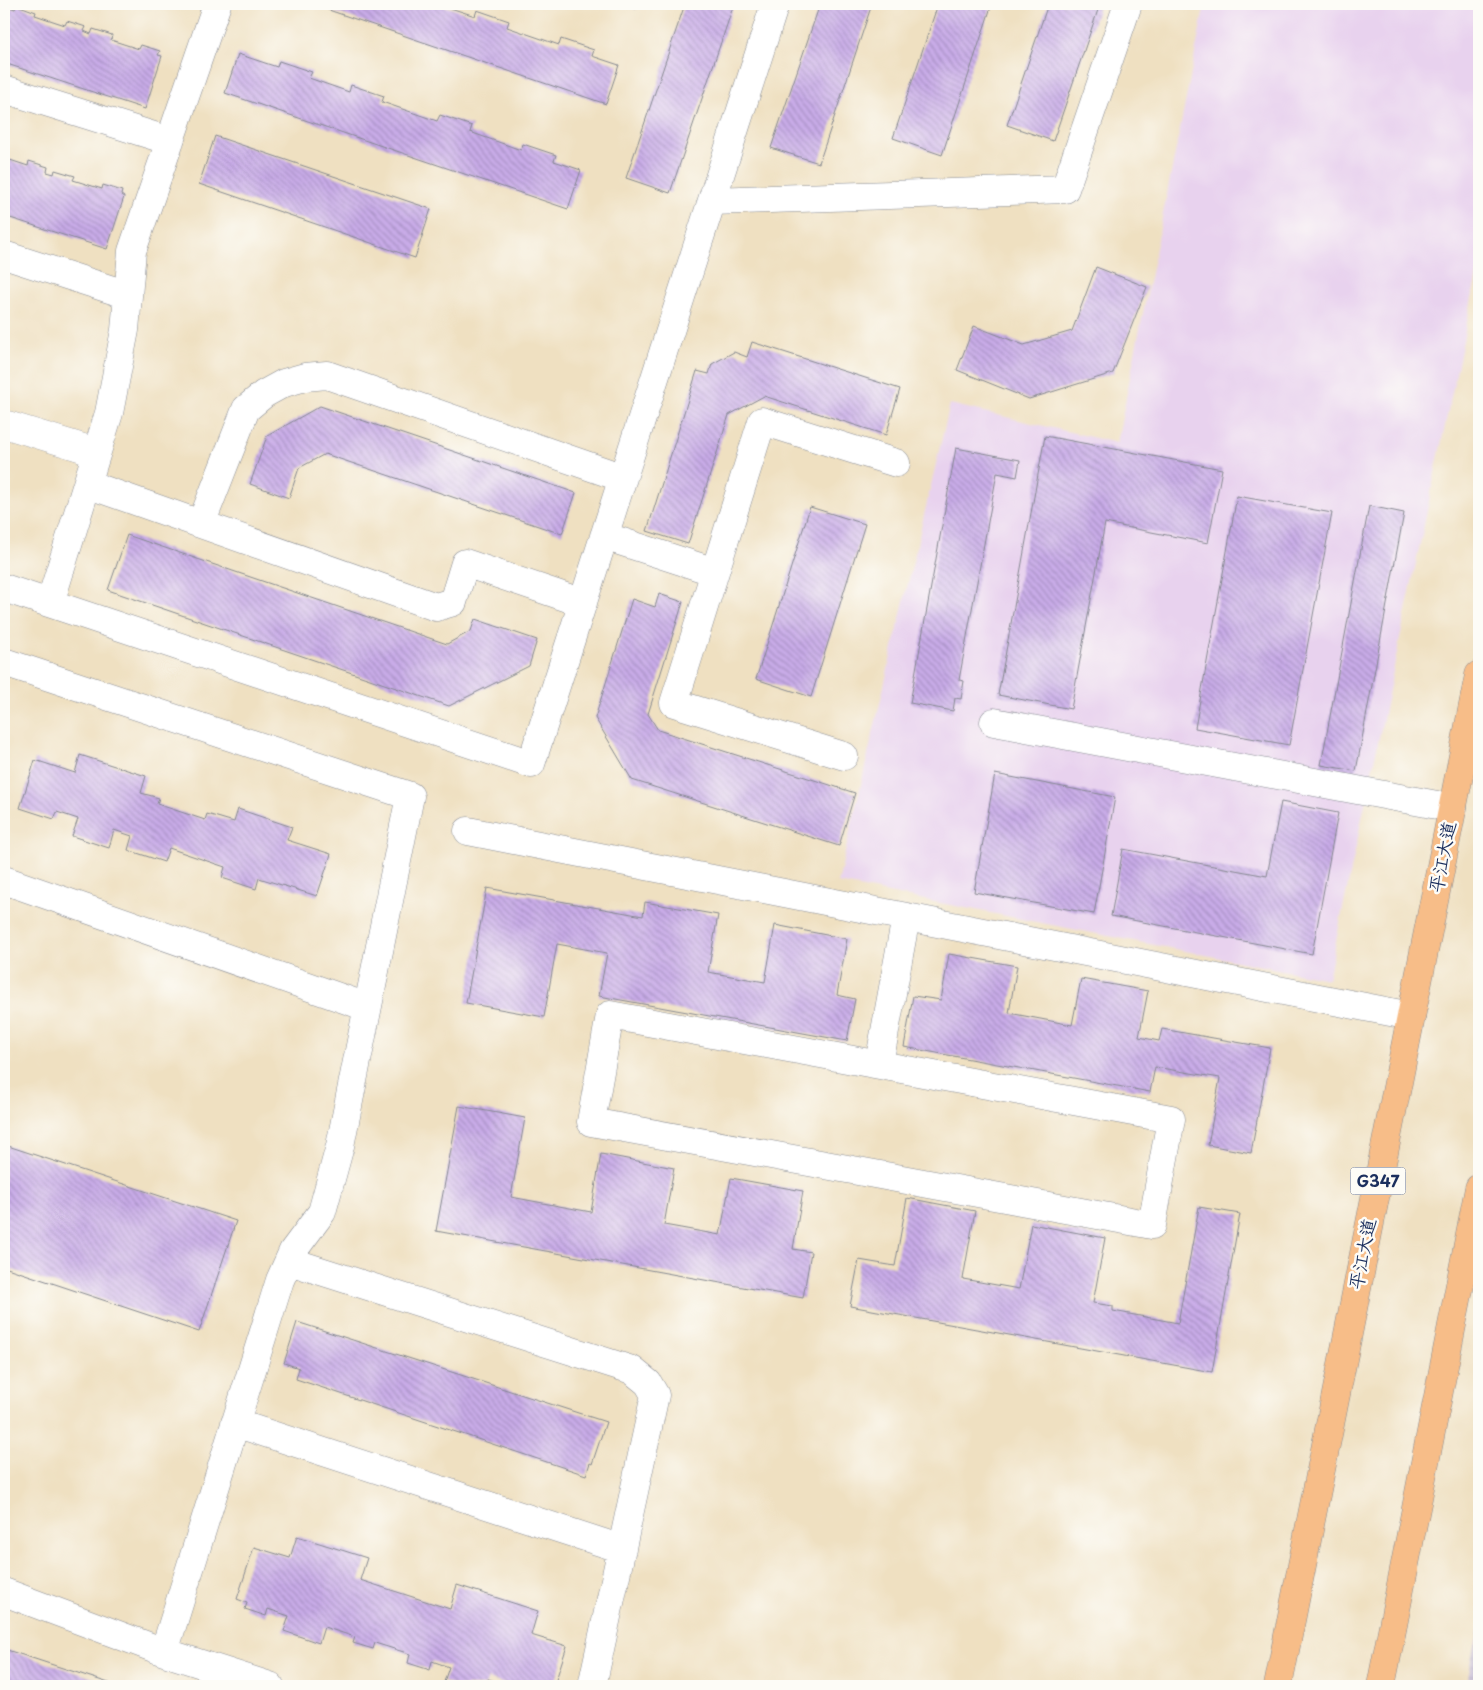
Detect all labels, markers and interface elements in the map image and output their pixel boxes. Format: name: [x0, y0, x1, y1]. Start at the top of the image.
street label: 平江大道: [1421, 819, 1462, 895]
road number: G347: [1350, 1168, 1406, 1194]
street label: 平江大道: [1341, 1216, 1382, 1292]

